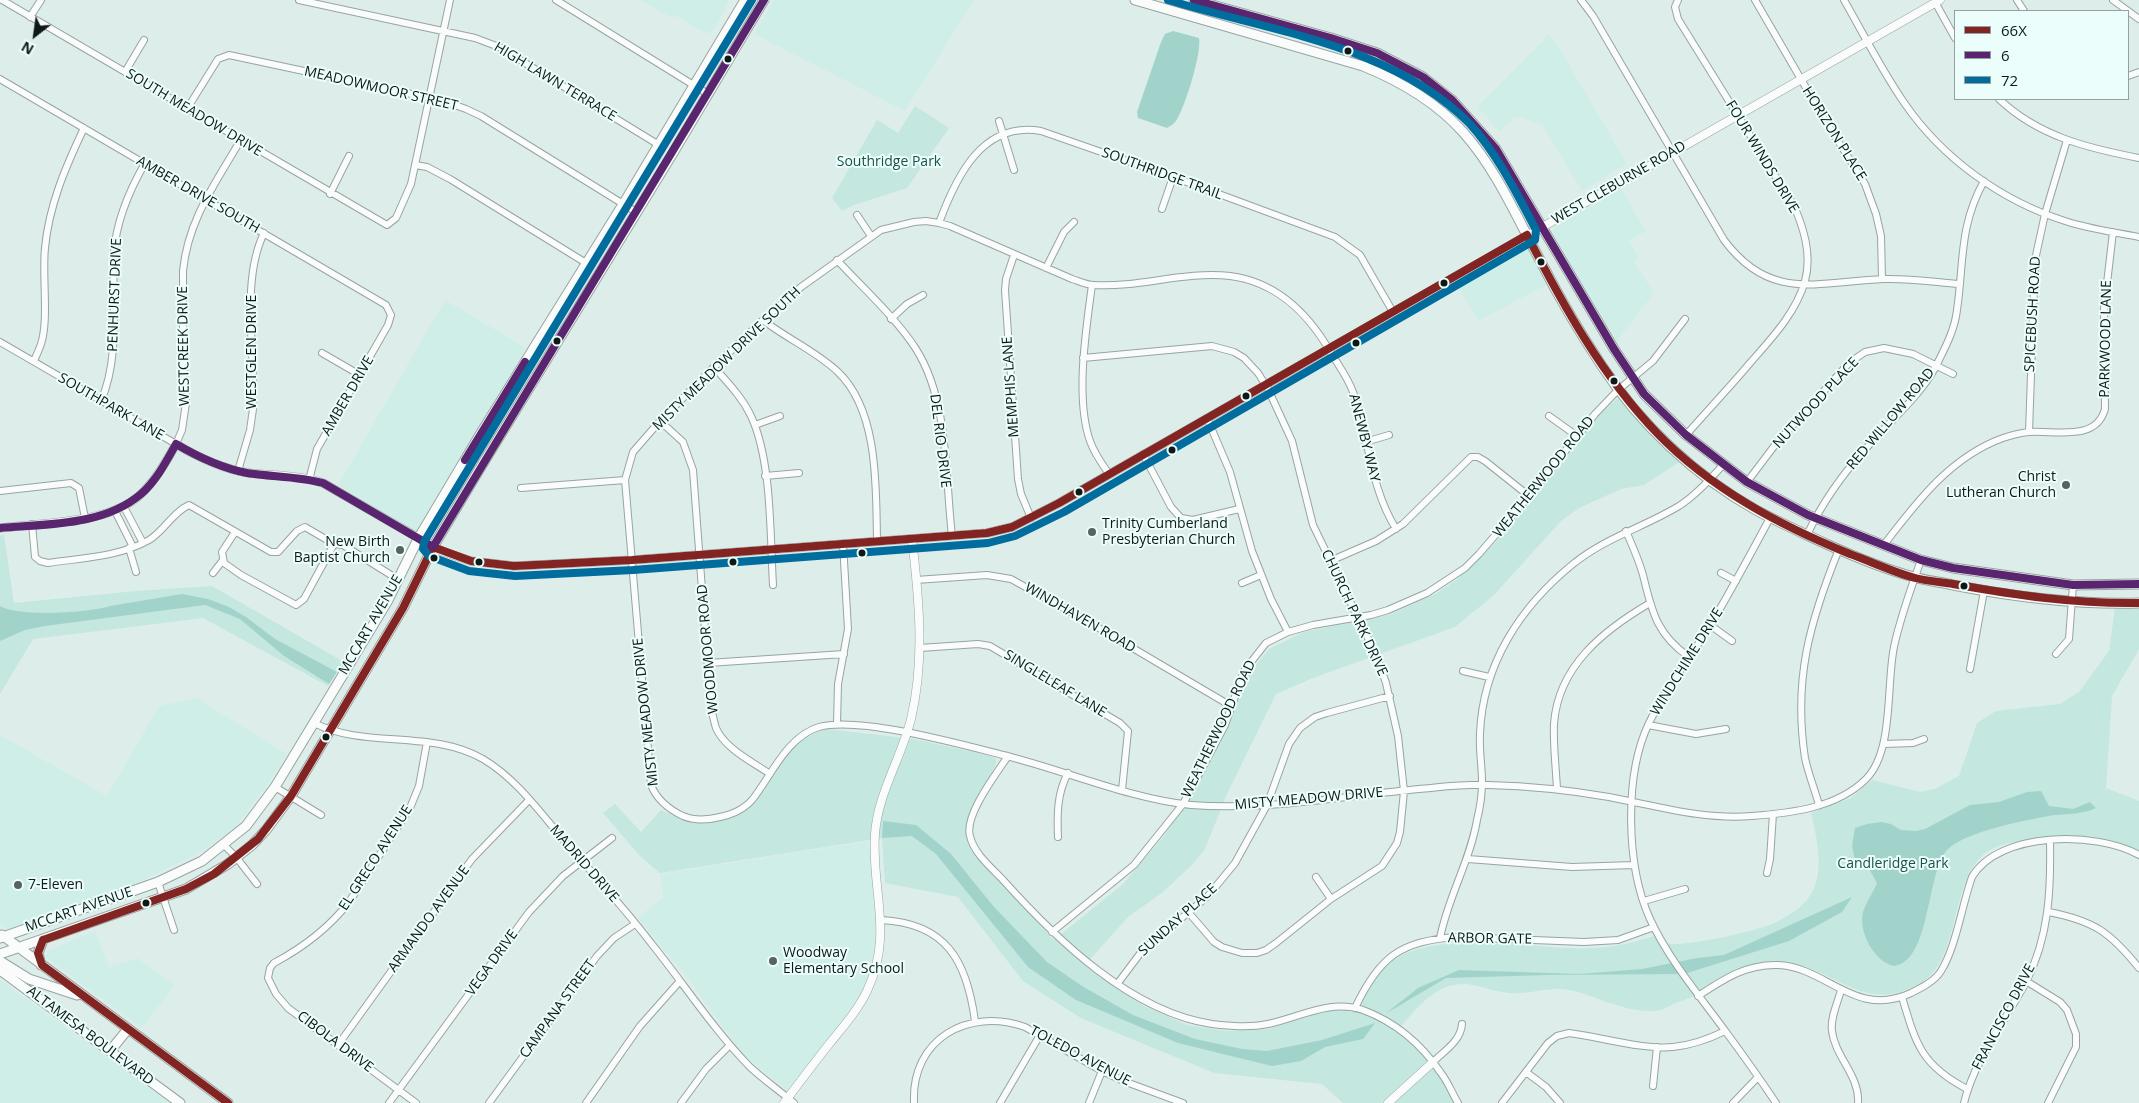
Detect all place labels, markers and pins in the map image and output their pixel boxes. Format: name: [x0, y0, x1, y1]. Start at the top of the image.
unlabelled marker: [1343, 46, 1353, 56]
unlabelled marker: [723, 54, 733, 64]
unlabelled marker: [1536, 257, 1546, 267]
unlabelled marker: [1439, 278, 1449, 288]
unlabelled marker: [552, 336, 562, 346]
unlabelled marker: [1351, 338, 1361, 348]
unlabelled marker: [1609, 376, 1619, 386]
unlabelled marker: [1241, 391, 1251, 401]
unlabelled marker: [1167, 445, 1177, 455]
place label: Christ Lutheran Church: [1946, 469, 2056, 502]
marker: Christ Lutheran Church: [2060, 479, 2072, 491]
unlabelled marker: [1074, 487, 1084, 497]
place label: Trinity Cumberland Presbyterian Church: [1102, 516, 1235, 548]
marker: Trinity Cumberland Presbyterian Church: [1086, 526, 1098, 538]
place label: New Birth Baptist Church: [294, 534, 390, 566]
marker: New Birth Baptist Church: [394, 544, 406, 556]
unlabelled marker: [857, 548, 867, 558]
unlabelled marker: [429, 553, 439, 563]
unlabelled marker: [474, 557, 484, 567]
unlabelled marker: [728, 557, 738, 567]
unlabelled marker: [1959, 581, 1969, 591]
unlabelled marker: [321, 732, 331, 742]
place label: 7-Eleven: [28, 877, 83, 893]
marker: 7-Eleven: [12, 879, 24, 891]
unlabelled marker: [141, 898, 151, 908]
place label: Woodway Elementary School: [783, 945, 904, 978]
marker: Woodway Elementary School: [767, 955, 779, 967]

